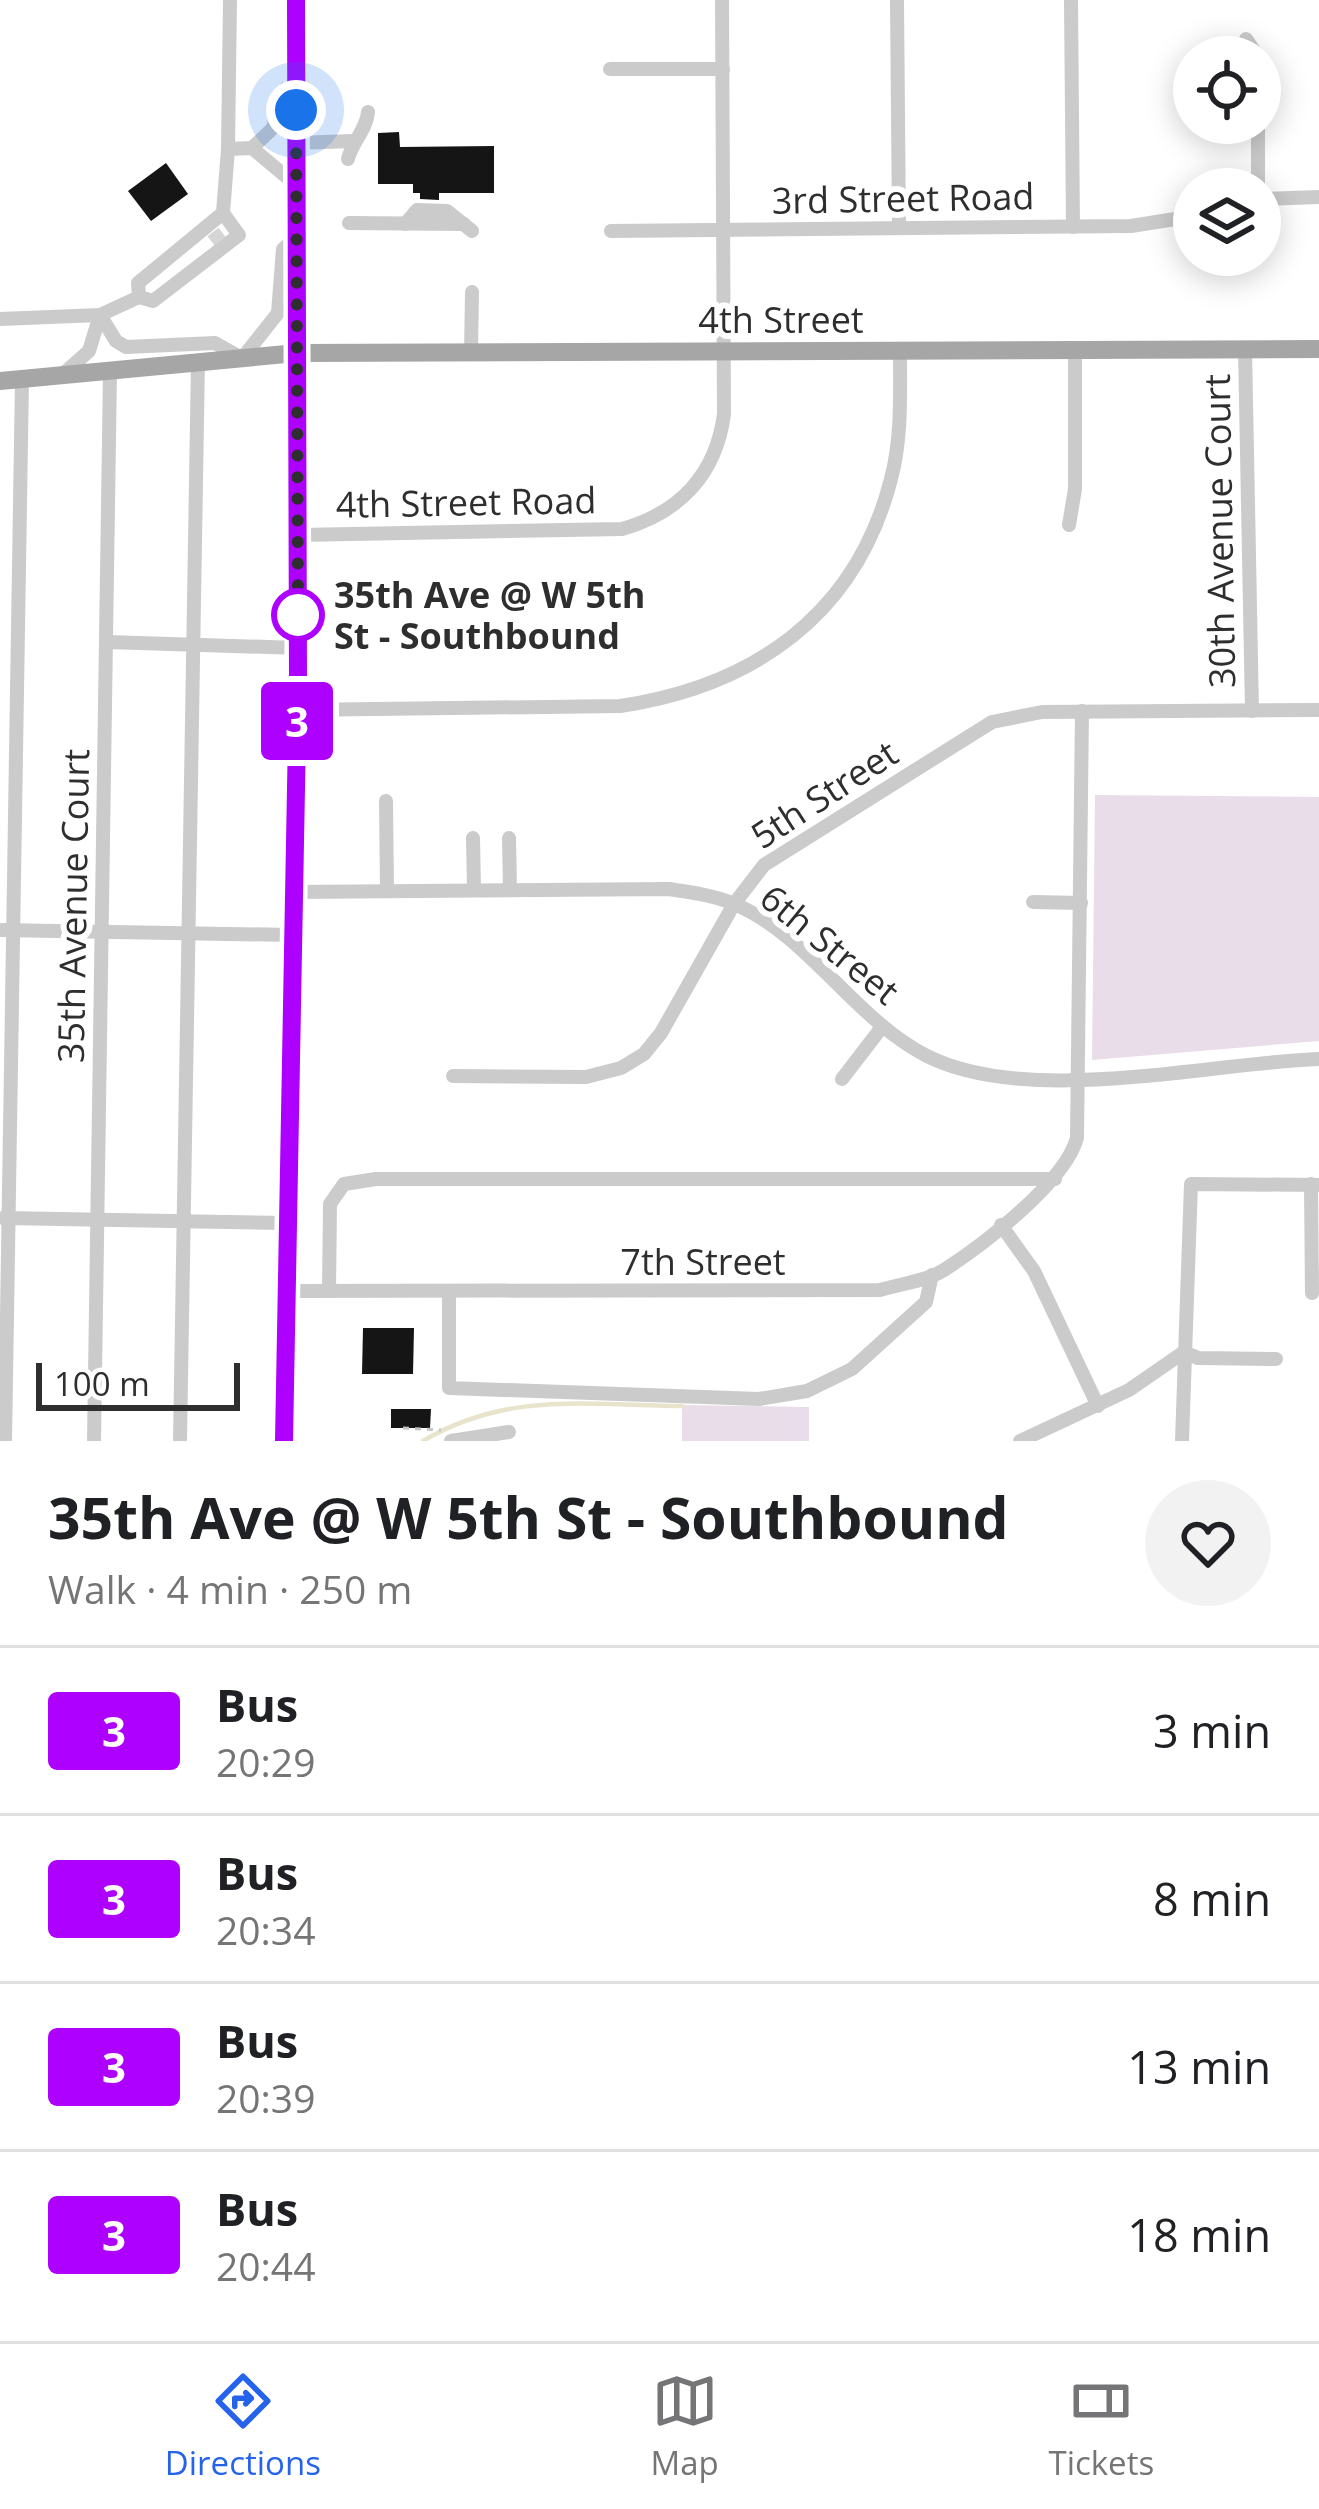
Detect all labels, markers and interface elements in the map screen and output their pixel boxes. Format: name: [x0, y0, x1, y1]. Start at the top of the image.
map controls: [1173, 36, 1281, 276]
button: locate: [1173, 36, 1281, 144]
your location: [266, 80, 326, 140]
button: layers: [1173, 168, 1281, 276]
street label: 3rd Street Road: [771, 171, 1035, 225]
street label: 4th Street: [698, 295, 864, 344]
street label: 30th Avenue Court: [1192, 374, 1246, 688]
street label: 4th Street Road: [335, 475, 597, 529]
place label: 35th Ave @ W 5th St - Southbound: [334, 570, 645, 660]
marker: 35th Ave @ W 5th St - Southbound: [273, 590, 323, 640]
line badge: 3: [258, 682, 336, 760]
text: 3: [285, 692, 309, 749]
street label: 5th Street: [741, 728, 907, 860]
street label: 35th Avenue Court: [46, 749, 100, 1063]
street label: 6th Street: [750, 873, 910, 1015]
street label: 7th Street: [620, 1237, 786, 1286]
scale bar: [36, 1357, 240, 1410]
text: 100 m: [54, 1361, 150, 1406]
text: 35th Ave @ W 5th St - Southbound: [48, 1478, 1009, 1556]
button: heart: [1145, 1480, 1271, 1606]
text: Walk · 4 min · 250 m: [48, 1562, 412, 1615]
text: Bus: [216, 1674, 298, 1735]
text: 3 min: [1153, 1700, 1271, 1761]
text: 3: [102, 1702, 126, 1759]
text: 20:29: [216, 1735, 315, 1788]
text: Bus: [216, 1842, 298, 1903]
text: 8 min: [1153, 1868, 1271, 1929]
text: 3: [102, 1870, 126, 1927]
text: 20:34: [216, 1903, 315, 1956]
text: Bus: [216, 2010, 298, 2071]
text: 13 min: [1127, 2036, 1271, 2097]
text: 3: [102, 2038, 126, 2095]
text: 20:39: [216, 2071, 315, 2124]
text: Bus: [216, 2178, 298, 2239]
text: 18 min: [1127, 2204, 1271, 2265]
text: 3: [102, 2206, 126, 2263]
text: 20:44: [216, 2239, 315, 2292]
tab: Directions: [165, 2368, 321, 2485]
tab: Map: [651, 2368, 719, 2485]
tab: Tickets: [1048, 2368, 1154, 2485]

